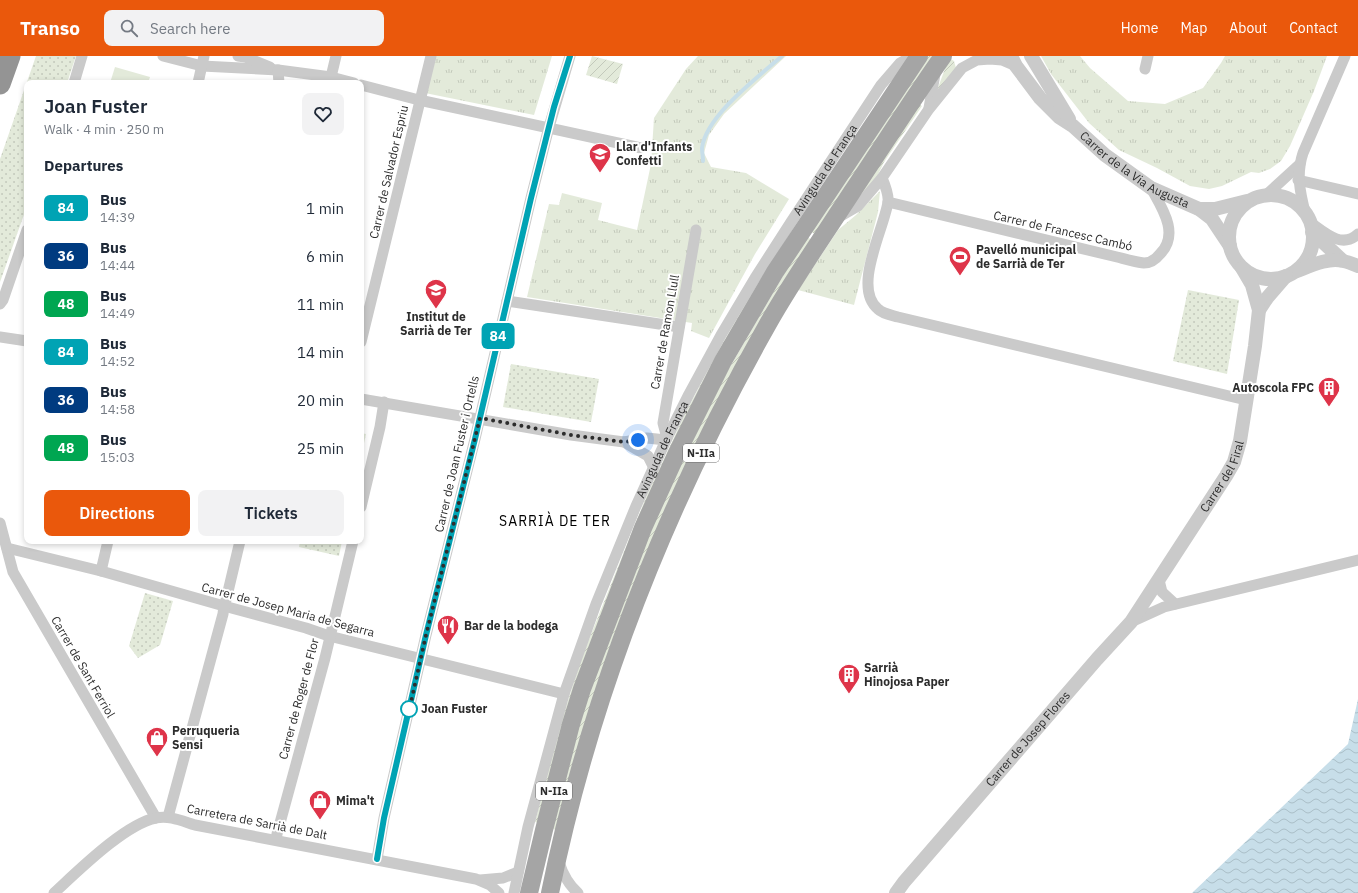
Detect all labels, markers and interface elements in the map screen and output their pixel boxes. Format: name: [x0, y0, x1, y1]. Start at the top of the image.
search box: [104, 10, 384, 46]
text: Transo: [20, 16, 80, 40]
icon: search: [118, 17, 140, 39]
text: Search here: [150, 19, 231, 38]
text: Home: [1121, 19, 1158, 37]
text: Map: [1180, 19, 1207, 37]
text: About: [1229, 19, 1267, 37]
text: Contact: [1289, 19, 1338, 37]
button: heart: [302, 93, 344, 135]
text: Joan Fuster: [44, 94, 147, 118]
street label: Carrer de Salvador Espriu: [366, 104, 411, 240]
text: Walk · 4 min · 250 m: [44, 121, 164, 138]
street label: Avinguda de França: [790, 121, 860, 218]
street label: Carrer de la Via Augusta: [1077, 128, 1192, 211]
place label: Llar d'Infants Confetti: [616, 139, 692, 168]
school or university icon: Llar d'Infants Confetti: [587, 141, 613, 174]
text: Departures: [44, 156, 123, 175]
text: Bus: [100, 190, 127, 209]
text: 84: [58, 199, 74, 217]
text: 1 min: [306, 199, 344, 218]
street label: Carrer de Francesc Cambó: [992, 207, 1134, 254]
text: 14:39: [100, 209, 135, 226]
text: Bus: [100, 238, 127, 257]
place label: Pavelló municipal de Sarrià de Ter: [976, 242, 1077, 271]
sports icon: Pavelló municipal de Sarrià de Ter: [947, 244, 973, 277]
text: 36: [58, 247, 74, 265]
text: 6 min: [306, 247, 344, 266]
text: 14:44: [100, 257, 135, 274]
street label: Carrer de Ramon Llull: [647, 273, 682, 390]
school or university icon: Institut de Sarrià de Ter: [423, 277, 449, 310]
text: Bus: [100, 286, 127, 305]
text: 48: [58, 295, 74, 313]
text: 11 min: [297, 295, 344, 314]
text: 14:49: [100, 305, 135, 322]
place label: Institut de Sarrià de Ter: [400, 309, 472, 338]
line badge: 84: [480, 323, 516, 349]
text: 84: [490, 327, 506, 345]
text: Bus: [100, 334, 127, 353]
text: 84: [58, 343, 74, 361]
text: 14 min: [297, 343, 344, 362]
text: 14:52: [100, 353, 135, 370]
street label: Carrer de Joan Fuster i Ortells: [431, 374, 482, 534]
building icon: Autoscola FPC: [1316, 375, 1342, 408]
place label: Autoscola FPC: [1232, 380, 1314, 395]
text: Bus: [100, 382, 127, 401]
text: 36: [58, 391, 74, 409]
text: 20 min: [297, 391, 344, 410]
street label: Avinguda de França: [633, 398, 692, 500]
text: 14:58: [100, 401, 135, 418]
text: Bus: [100, 430, 127, 449]
your location: [628, 430, 648, 450]
text: 48: [58, 439, 74, 457]
text: 25 min: [297, 439, 344, 458]
street label: Carrer del Firal: [1196, 439, 1247, 515]
road number: N-IIa: [683, 444, 719, 462]
text: 15:03: [100, 449, 135, 466]
button: Directions: [44, 490, 190, 536]
button: Tickets: [198, 490, 344, 536]
district label: SARRIÀ DE TER: [499, 511, 611, 530]
street label: Carrer de Josep Maria de Segarra: [200, 579, 377, 640]
street label: Carrer de Sant Ferriol: [48, 613, 119, 720]
restaurant icon: Bar de la bodega: [435, 613, 461, 646]
place label: Bar de la bodega: [464, 618, 558, 633]
street label: Carrer de Roger de Flor: [275, 636, 322, 761]
place label: Sarrià Hinojosa Paper: [864, 660, 950, 689]
building icon: Sarrià Hinojosa Paper: [836, 662, 862, 695]
street label: Carrer de Josep Flores: [982, 688, 1073, 789]
marker: Joan Fuster: [400, 700, 418, 718]
place label: Joan Fuster: [421, 701, 487, 716]
place label: Perruqueria Sensi: [172, 723, 240, 752]
shop icon: Perruqueria Sensi: [144, 725, 170, 758]
road number: N-IIa: [536, 782, 572, 800]
shop icon: Mima't: [307, 788, 333, 821]
place label: Mima't: [336, 793, 375, 808]
street label: Carretera de Sarrià de Dalt: [186, 801, 329, 842]

